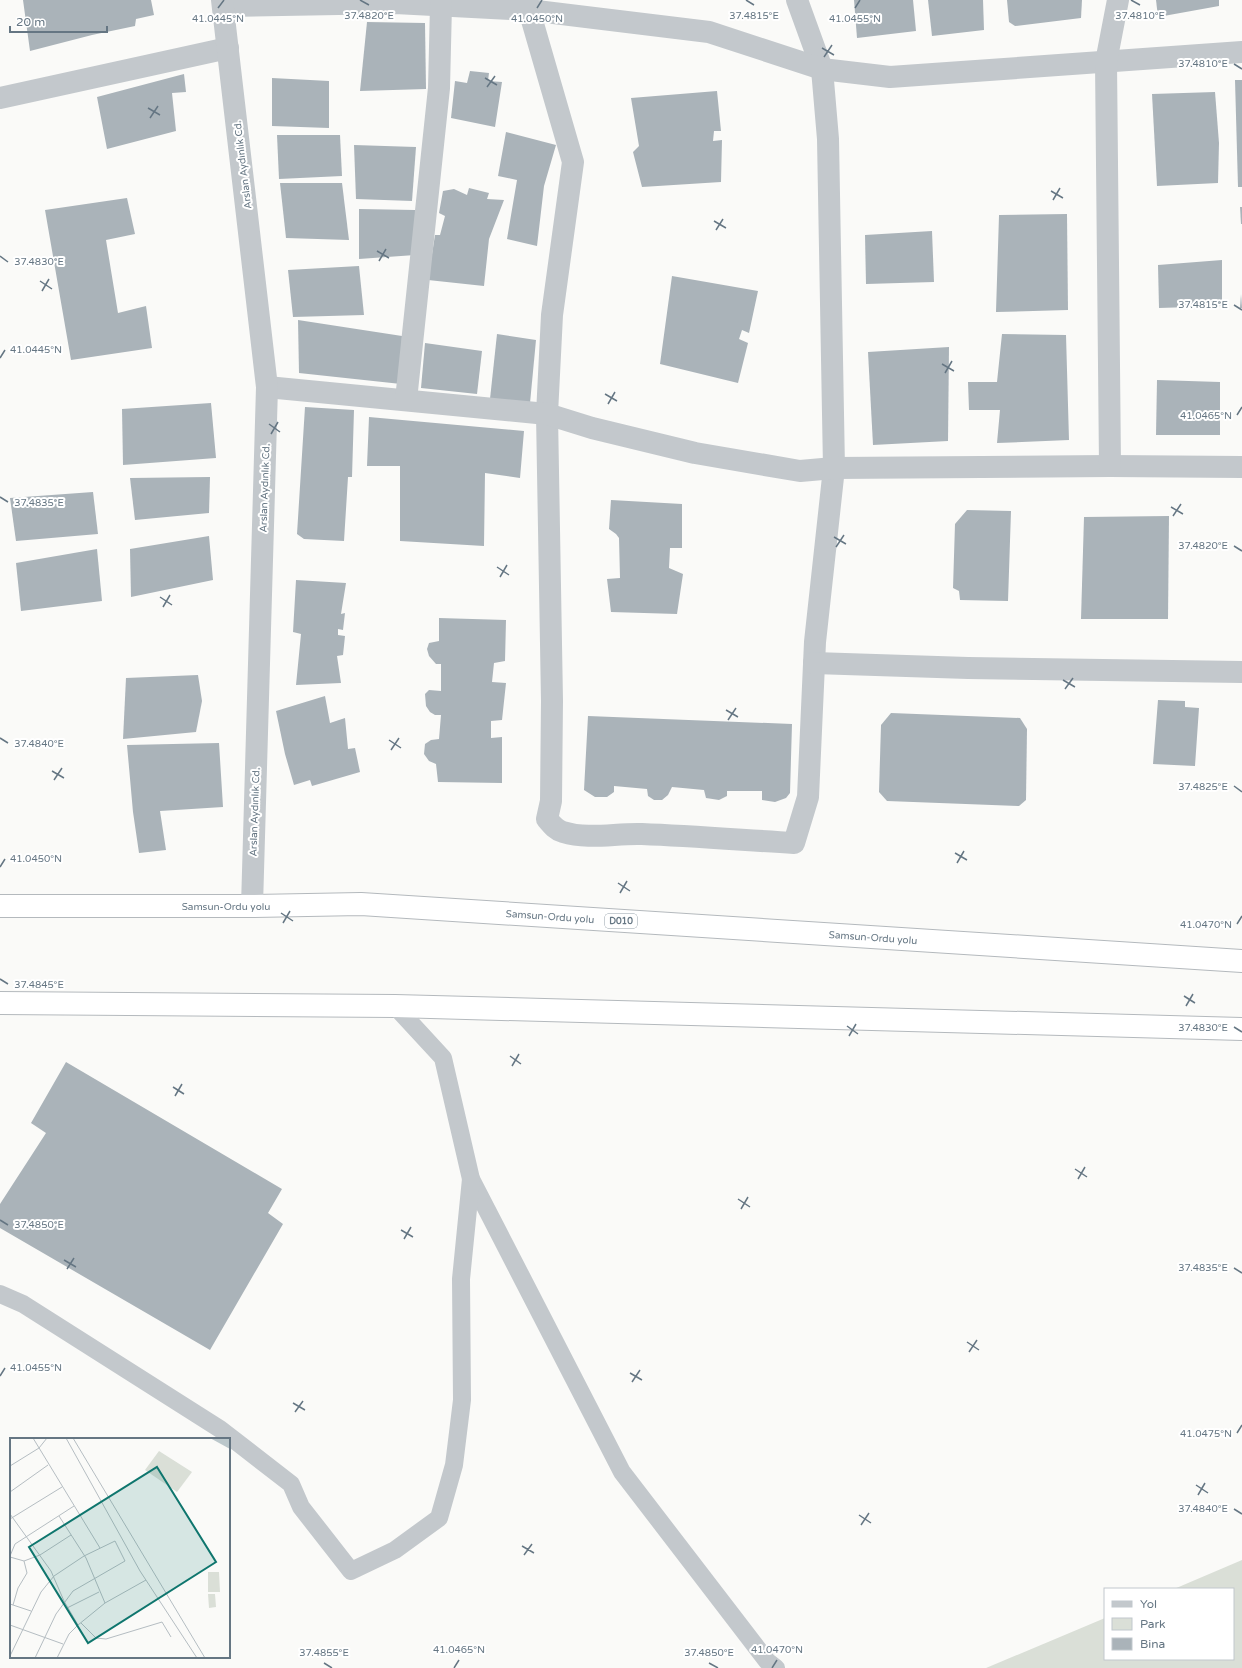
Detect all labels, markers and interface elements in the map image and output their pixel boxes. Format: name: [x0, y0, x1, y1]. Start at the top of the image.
scale bar: [10, 8, 107, 34]
text: 37.4820°E: [344, 10, 394, 22]
text: 37.4815°E: [729, 10, 779, 22]
text: 37.4810°E: [1115, 10, 1165, 22]
text: 41.0445°N: [192, 13, 244, 25]
text: 41.0450°N: [511, 13, 563, 25]
text: 41.0455°N: [829, 13, 881, 25]
text: 20 m: [16, 15, 45, 29]
text: 37.4810°E: [1178, 58, 1228, 70]
street label: Arslan Aydınlık Cd.: [232, 120, 254, 210]
text: 37.4830°E: [14, 256, 64, 268]
text: 37.4815°E: [1178, 299, 1228, 311]
text: 41.0445°N: [10, 344, 62, 356]
text: 41.0465°N: [1180, 410, 1232, 422]
street label: Arslan Aydınlık Cd.: [257, 443, 273, 533]
text: 37.4835°E: [14, 497, 64, 509]
text: 37.4820°E: [1178, 540, 1228, 552]
text: 37.4840°E: [14, 738, 64, 750]
street label: Arslan Aydınlık Cd.: [247, 767, 263, 857]
text: 37.4825°E: [1178, 781, 1228, 793]
text: 41.0450°N: [10, 853, 62, 865]
street label: Samsun-Ordu yolu: [182, 901, 270, 913]
street label: Samsun-Ordu yolu: [505, 908, 595, 926]
road number: D010: [605, 914, 637, 928]
text: 41.0470°N: [1180, 919, 1232, 931]
street label: Samsun-Ordu yolu: [828, 929, 918, 947]
text: 37.4845°E: [14, 979, 64, 991]
text: 37.4830°E: [1178, 1022, 1228, 1034]
text: 37.4850°E: [14, 1219, 64, 1231]
text: 37.4835°E: [1178, 1262, 1228, 1274]
text: 41.0455°N: [10, 1362, 62, 1374]
text: 41.0475°N: [1180, 1428, 1232, 1440]
inset map: [10, 1438, 230, 1658]
text: 37.4840°E: [1178, 1503, 1228, 1515]
legend: [1104, 1588, 1234, 1660]
text: Yol: [1140, 1597, 1157, 1611]
text: Park: [1140, 1617, 1166, 1631]
text: Bina: [1140, 1637, 1165, 1651]
text: 41.0465°N: [433, 1644, 485, 1656]
text: 41.0470°N: [751, 1644, 803, 1656]
text: 37.4855°E: [299, 1647, 349, 1659]
text: 37.4850°E: [684, 1647, 734, 1659]

